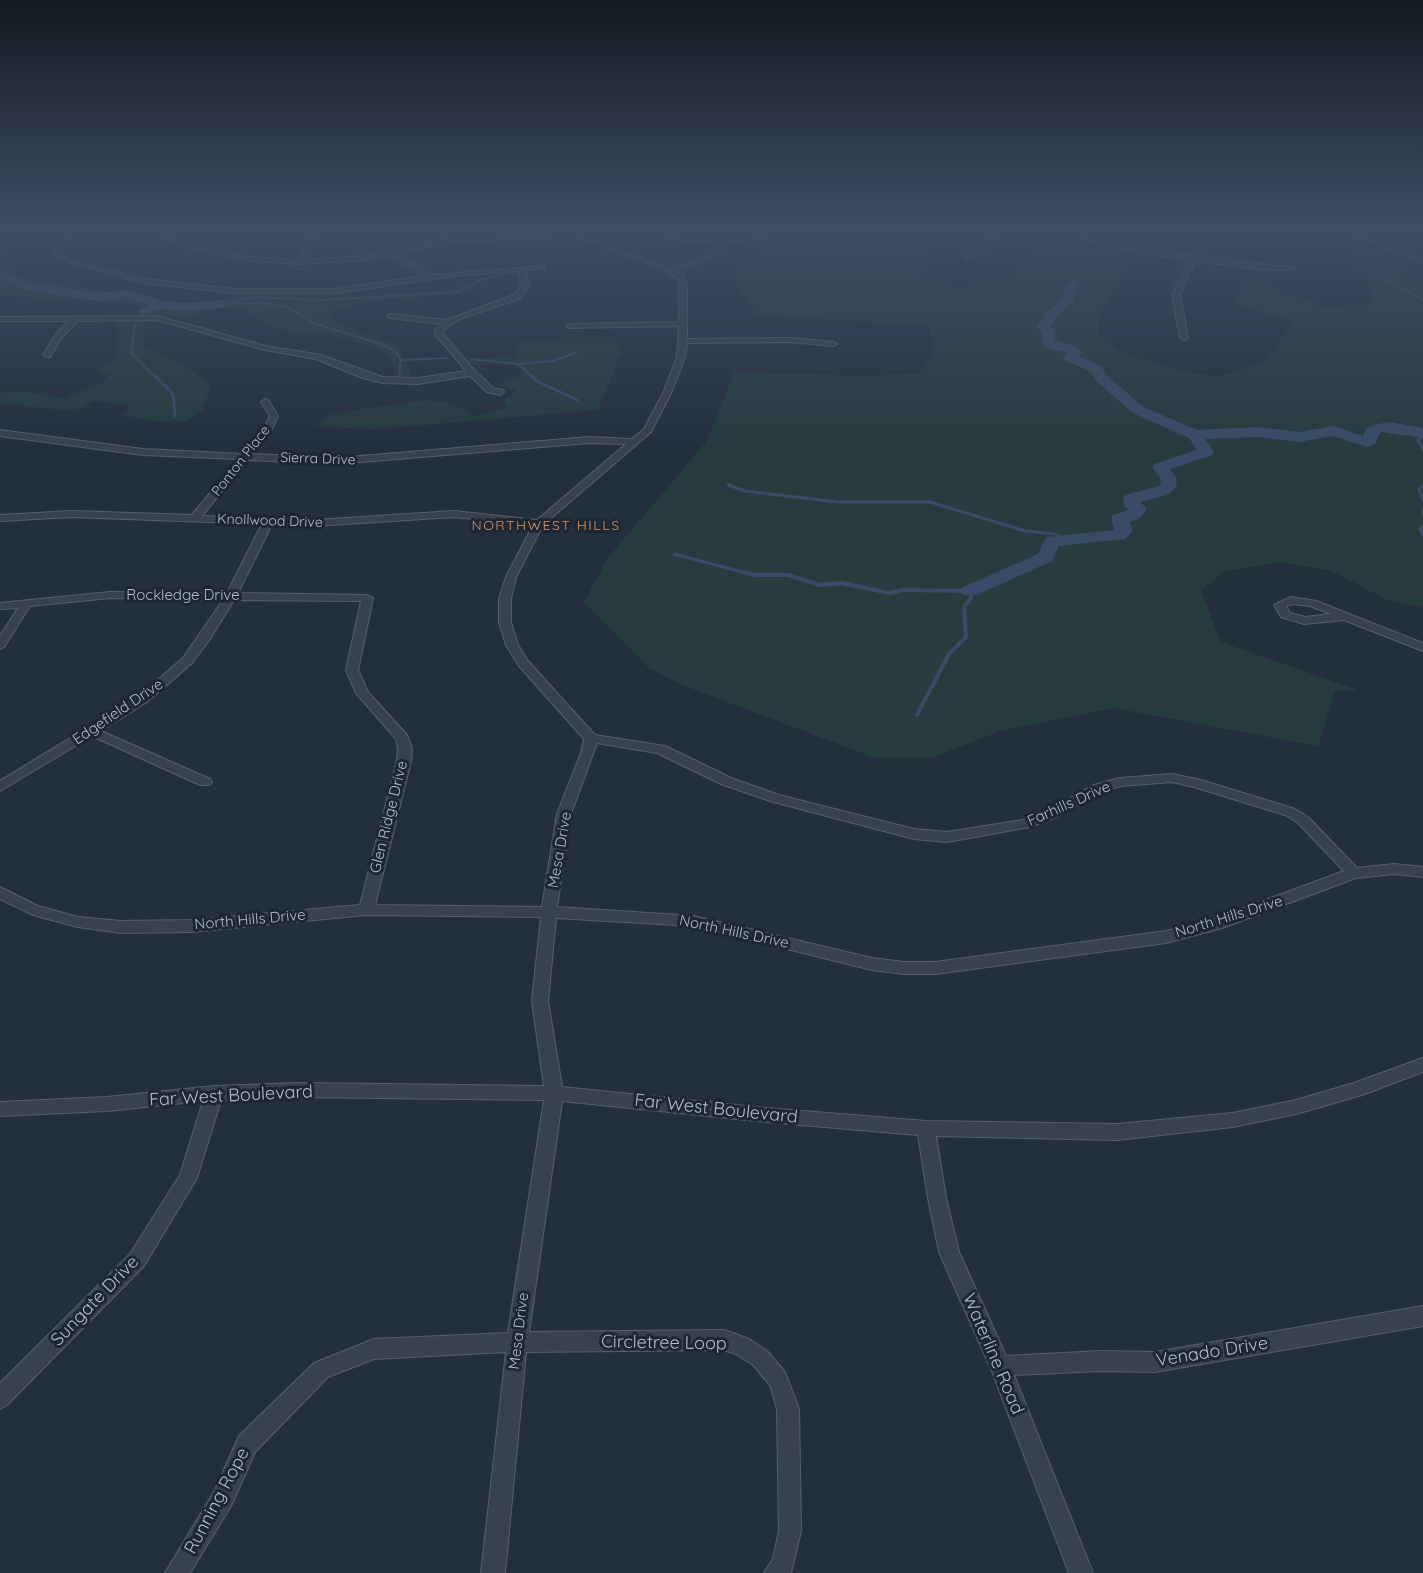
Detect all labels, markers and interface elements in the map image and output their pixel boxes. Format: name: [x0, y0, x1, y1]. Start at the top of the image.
street label: Ponton Place: [208, 422, 274, 500]
street label: Sierra Drive: [280, 449, 356, 469]
street label: Knollwood Drive: [217, 511, 323, 531]
district label: NORTHWEST HILLS: [471, 518, 621, 534]
street label: Rockledge Drive: [126, 586, 240, 604]
street label: Edgefield Drive: [70, 675, 166, 749]
street label: Glen Ridge Drive: [366, 759, 412, 875]
street label: Farhills Drive: [1025, 778, 1113, 830]
street label: Mesa Drive: [544, 810, 576, 890]
street label: North Hills Drive: [1173, 892, 1285, 942]
street label: North Hills Drive: [194, 906, 306, 934]
street label: North Hills Drive: [678, 912, 790, 952]
street label: Far West Boulevard: [149, 1081, 313, 1111]
street label: Far West Boulevard: [633, 1090, 799, 1128]
street label: Sungate Drive: [47, 1251, 143, 1351]
street label: Waterline Road: [958, 1290, 1028, 1418]
street label: Mesa Drive: [505, 1292, 533, 1370]
street label: Circletree Loop: [601, 1331, 727, 1355]
street label: Venado Drive: [1154, 1332, 1270, 1372]
street label: Running Rope: [180, 1444, 254, 1558]

